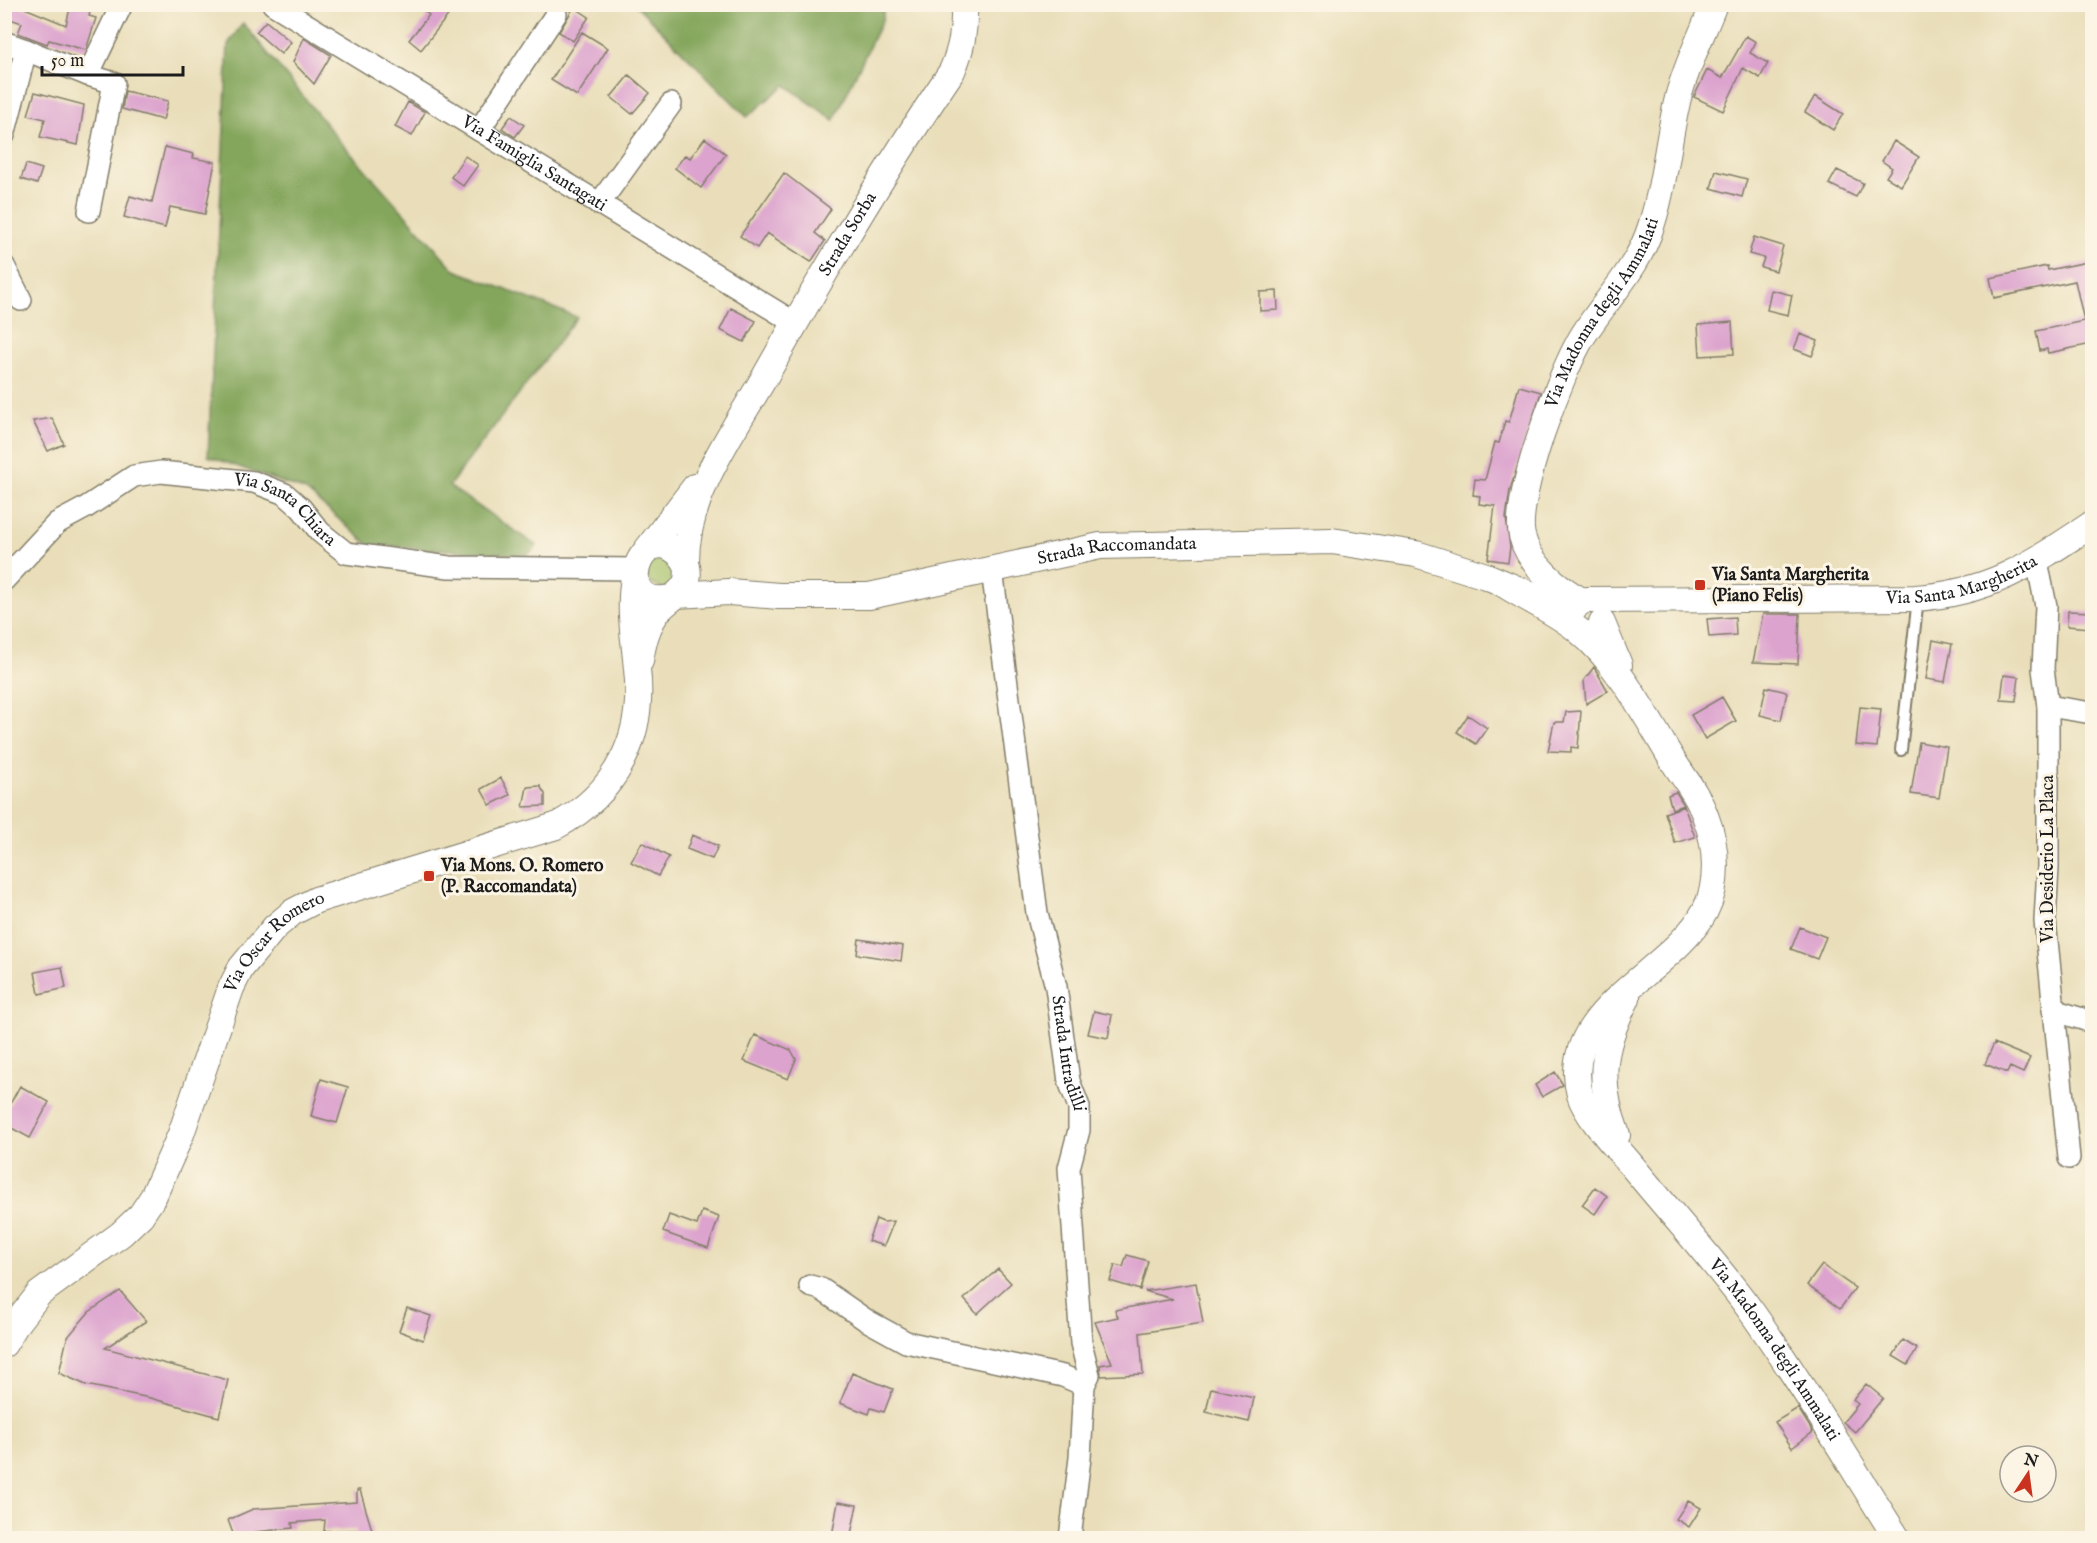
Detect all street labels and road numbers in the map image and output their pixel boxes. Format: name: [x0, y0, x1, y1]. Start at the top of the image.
street label: Via Famiglia Santagati: [456, 110, 611, 217]
street label: Strada Sorba: [814, 188, 882, 280]
street label: Via Madonna degli Ammalati: [1540, 215, 1665, 412]
street label: Via Santa Chiara: [232, 468, 341, 552]
street label: Strada Raccomandata: [1035, 532, 1197, 571]
street label: Via Santa Margherita: [1885, 550, 2042, 610]
street label: Via Desiderio La Placa: [2037, 775, 2060, 944]
street label: Via Oscar Romero: [219, 886, 328, 998]
street label: Strada Intradilli: [1046, 994, 1091, 1111]
street label: Via Madonna degli Ammalati: [1703, 1253, 1845, 1445]

